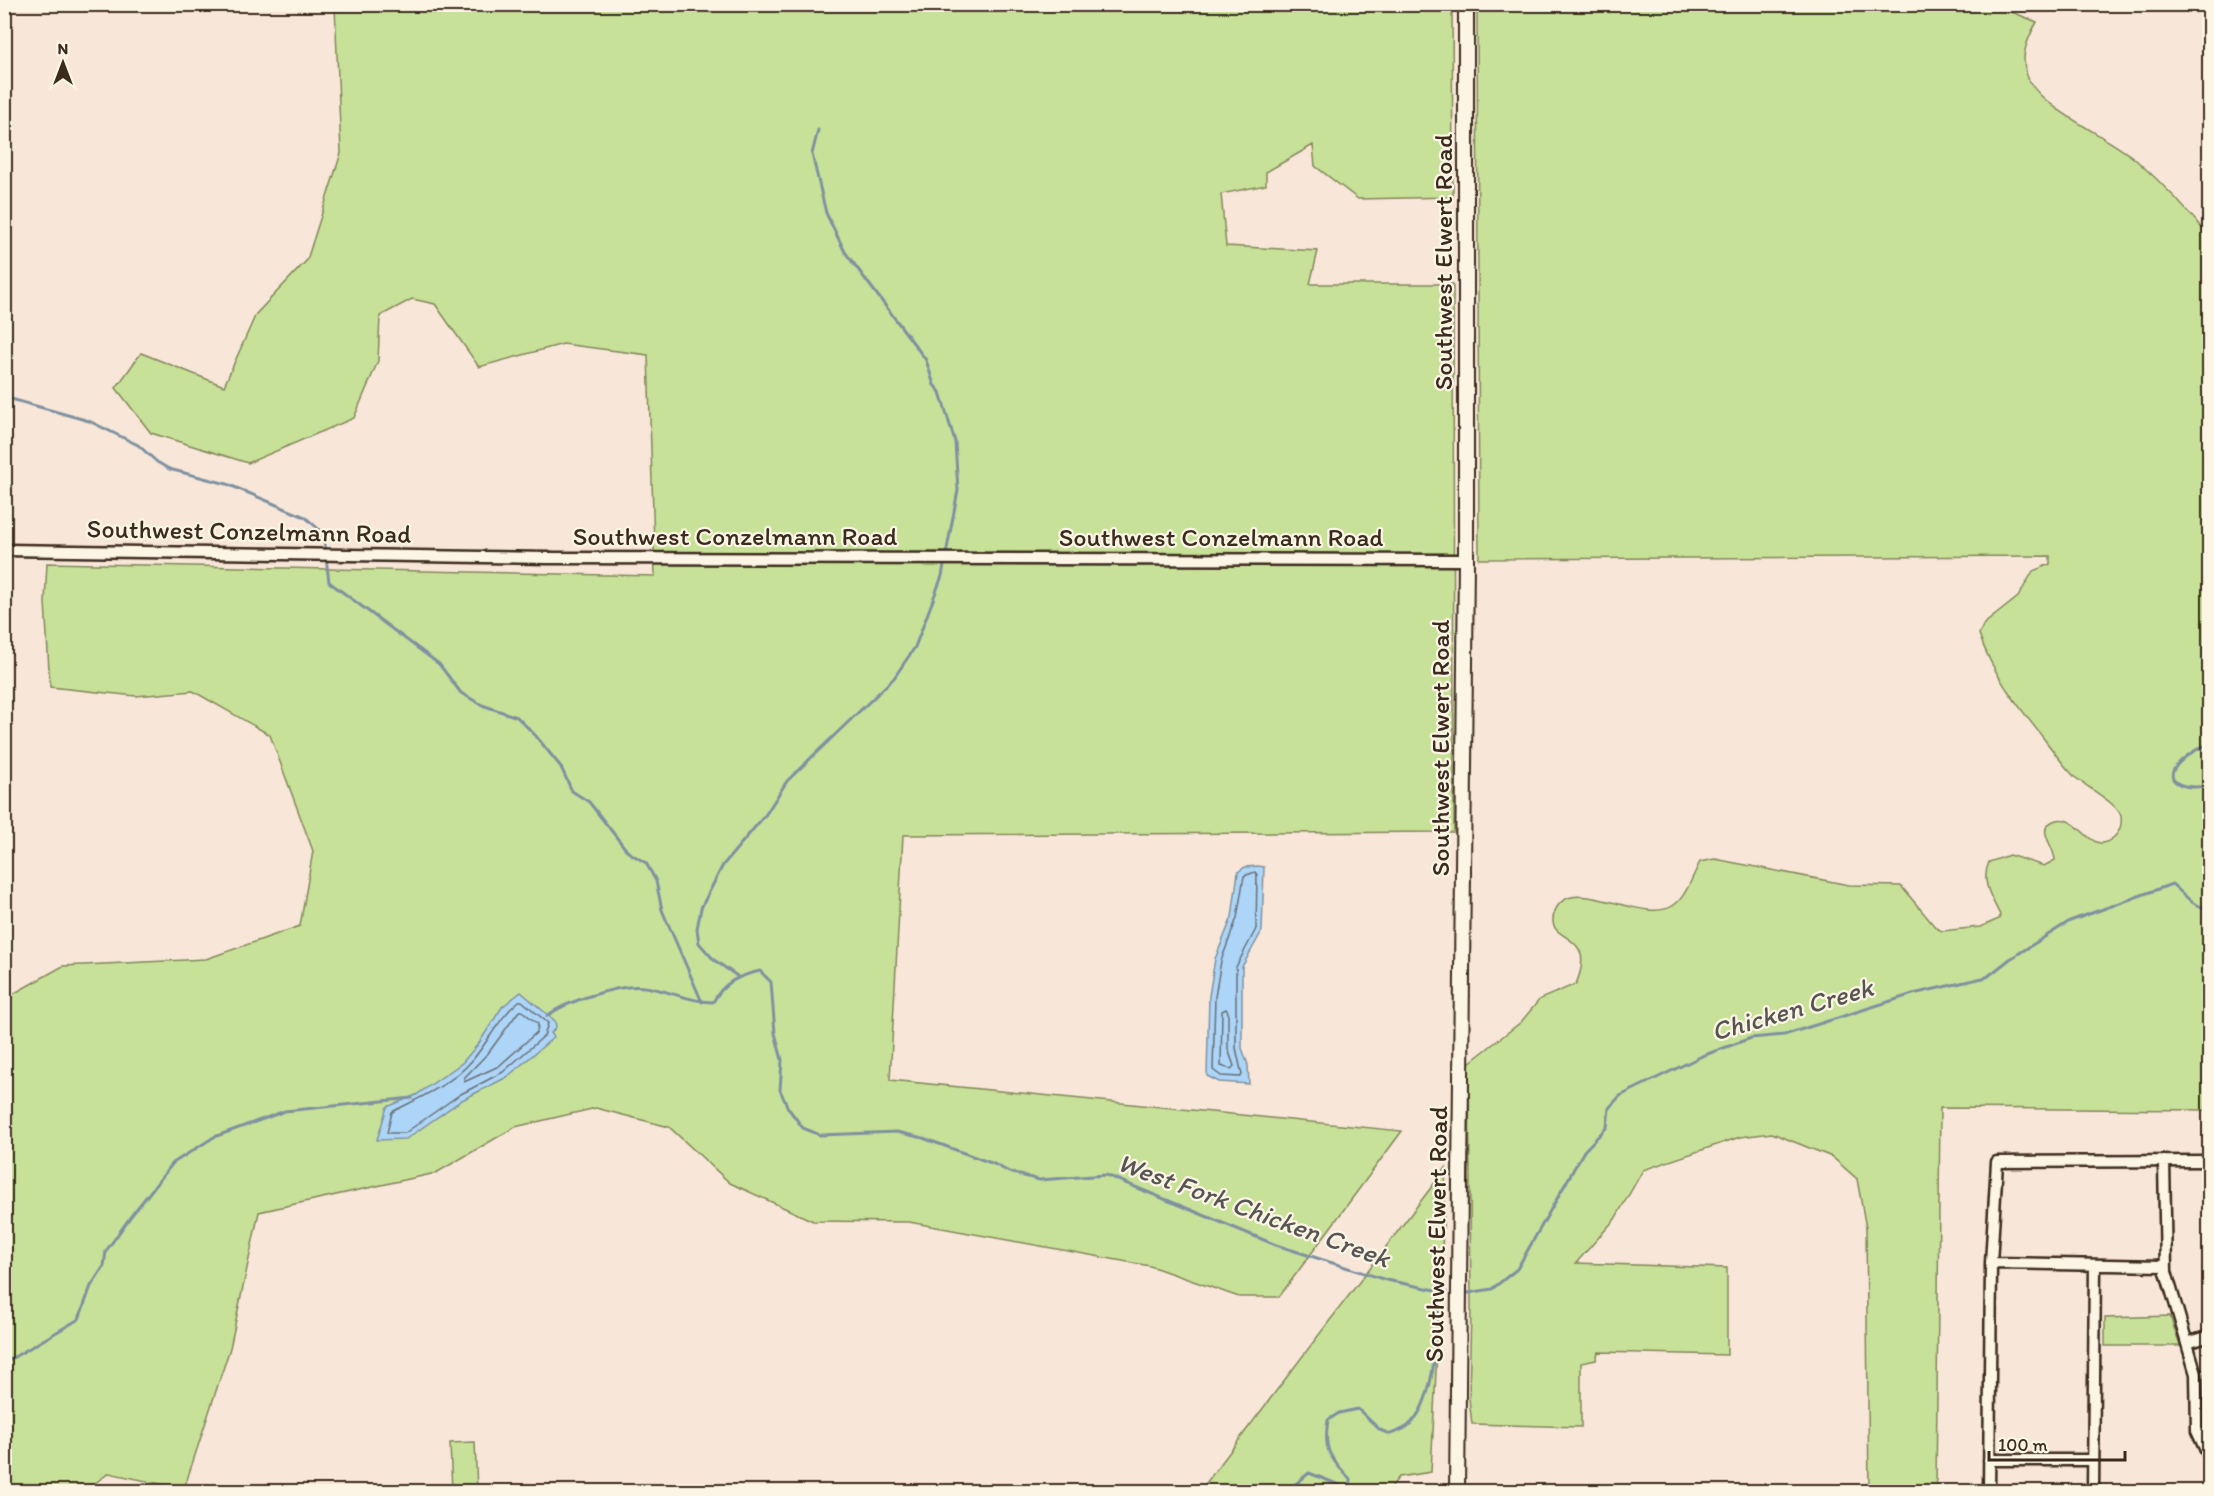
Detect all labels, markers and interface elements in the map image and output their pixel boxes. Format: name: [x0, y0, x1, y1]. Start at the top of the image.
north arrow: [33, 33, 93, 93]
text: N: [58, 39, 68, 58]
street label: Southwest Elwert Road: [1427, 133, 1459, 390]
street label: Southwest Conzelmann Road: [86, 512, 412, 550]
street label: Southwest Conzelmann Road: [573, 520, 897, 552]
street label: Southwest Conzelmann Road: [1059, 521, 1383, 553]
street label: Southwest Elwert Road: [1424, 619, 1456, 876]
water label: Chicken Creek: [1707, 970, 1879, 1048]
street label: Southwest Elwert Road: [1418, 1105, 1454, 1363]
water label: West Fork Chicken Creek: [1113, 1145, 1397, 1275]
scale bar: [1989, 1424, 2126, 1462]
text: 100 m: [1998, 1434, 2048, 1456]

